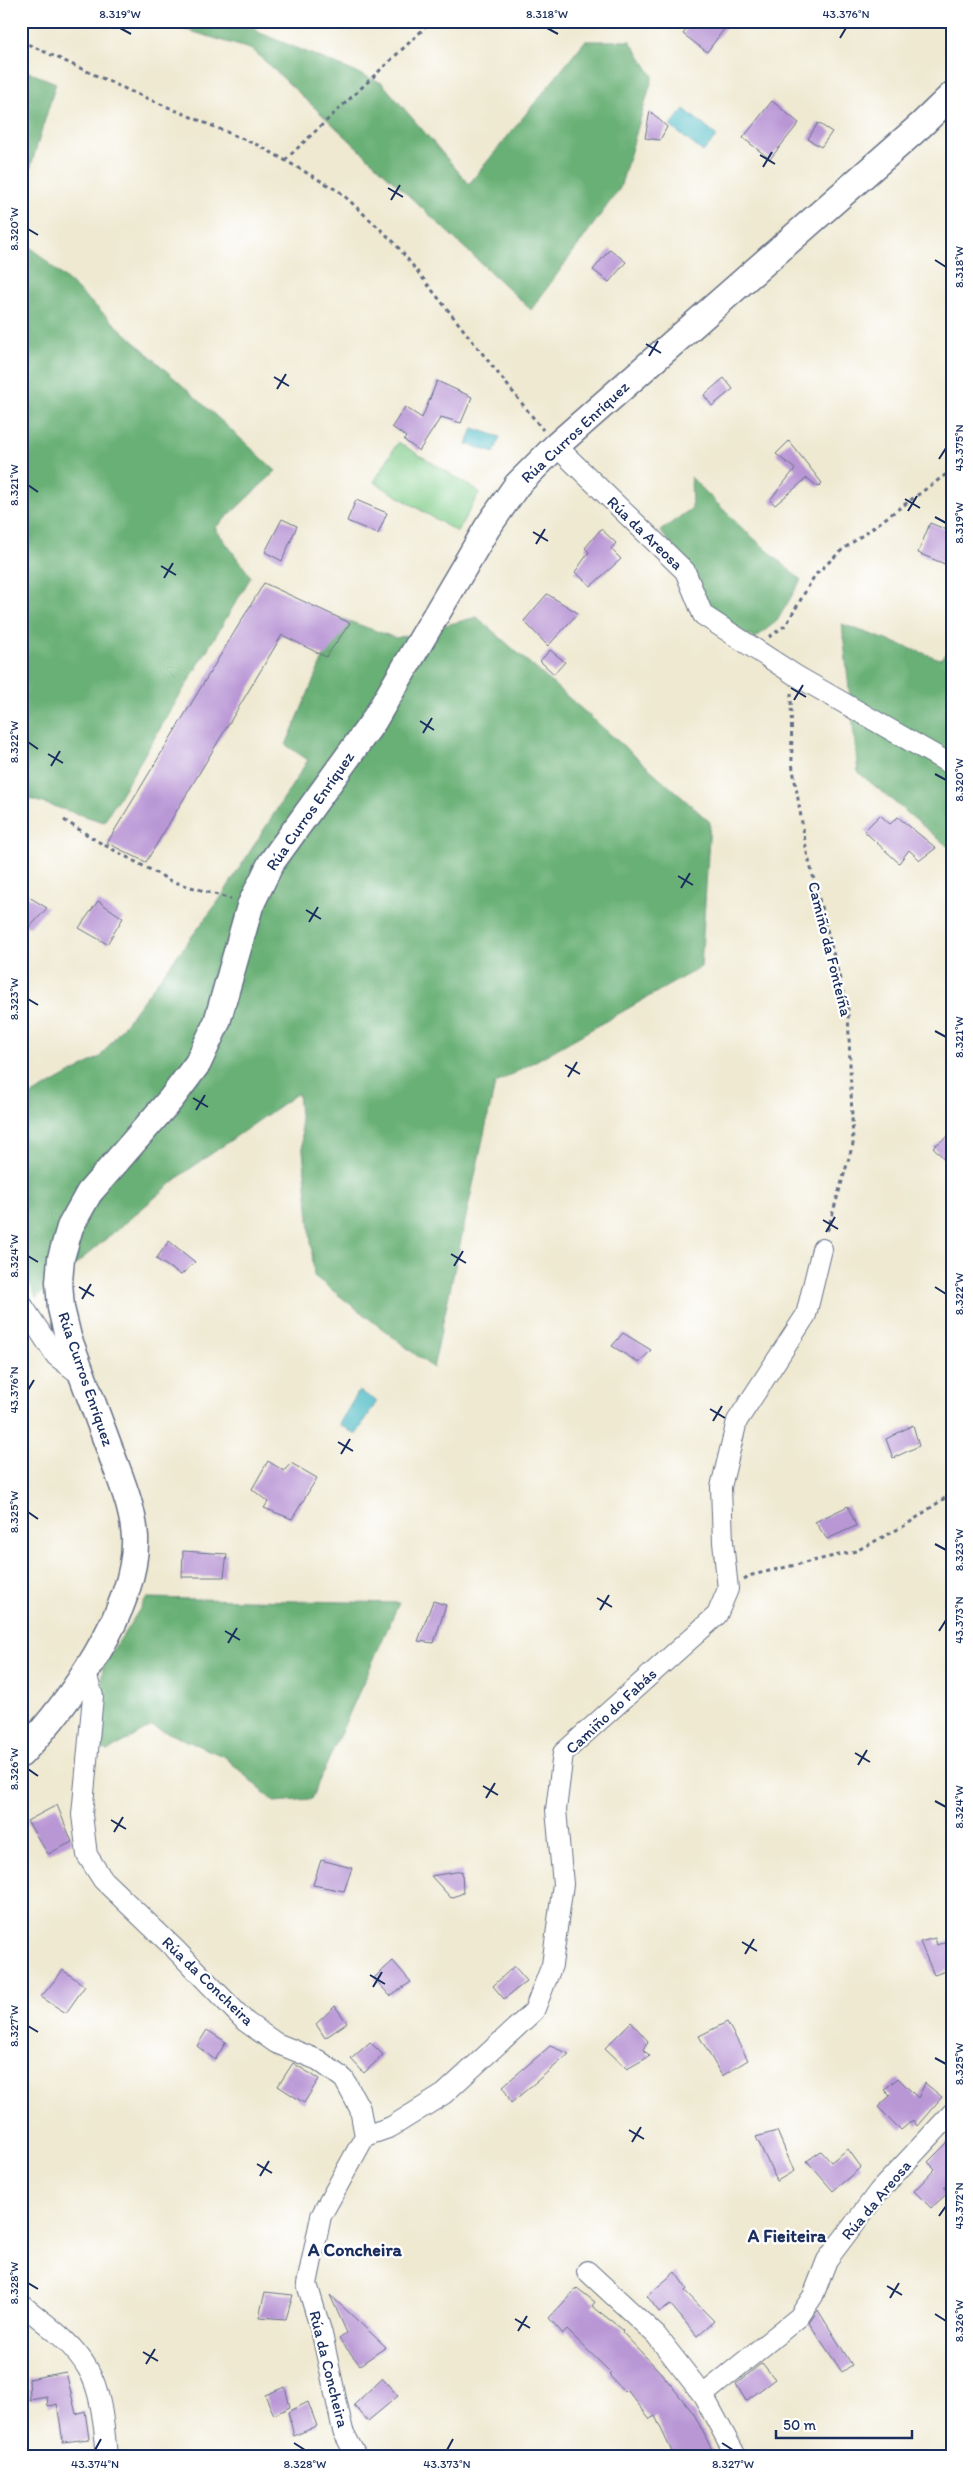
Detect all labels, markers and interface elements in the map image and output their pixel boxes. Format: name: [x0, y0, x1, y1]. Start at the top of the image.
text: 8.319°W: [99, 7, 141, 21]
text: 8.318°W: [526, 7, 568, 21]
text: 43.376°N: [822, 7, 870, 21]
text: 8.320°W: [7, 207, 21, 251]
text: 8.318°W: [952, 246, 966, 288]
street label: Rúa Curros Enríquez: [517, 377, 633, 487]
text: 43.375°N: [952, 424, 966, 472]
text: 8.321°W: [7, 464, 21, 506]
street label: Rúa da Areosa: [603, 492, 687, 574]
text: 8.319°W: [952, 502, 966, 544]
text: 8.322°W: [7, 721, 21, 763]
street label: Rúa Curros Enríquez: [262, 747, 358, 874]
text: 8.320°W: [952, 758, 966, 802]
street label: Camiño da Fonteíña: [804, 880, 856, 1019]
text: 8.323°W: [7, 978, 21, 1020]
text: 8.321°W: [952, 1016, 966, 1058]
text: 8.324°W: [7, 1234, 21, 1278]
text: 8.322°W: [952, 1273, 966, 1315]
street label: Rúa Curros Enríquez: [54, 1309, 118, 1449]
text: 43.376°N: [7, 1366, 21, 1414]
text: 8.325°W: [7, 1491, 21, 1533]
text: 8.323°W: [952, 1529, 966, 1571]
text: 43.373°N: [952, 1596, 966, 1644]
street label: Camiño do Fabás: [562, 1664, 660, 1758]
text: 8.326°W: [7, 1748, 21, 1790]
text: 8.324°W: [952, 1785, 966, 1829]
street label: Rúa da Concheira: [158, 1933, 258, 2030]
text: 8.327°W: [7, 2005, 21, 2047]
text: 8.325°W: [952, 2043, 966, 2085]
street label: Rúa da Areosa: [837, 2156, 915, 2244]
text: 43.372°N: [952, 2182, 966, 2230]
district label: A Fieiteira: [747, 2225, 827, 2247]
district label: A Concheira: [307, 2239, 403, 2261]
text: 8.328°W: [7, 2262, 21, 2304]
text: 8.326°W: [952, 2300, 966, 2342]
street label: Rúa da Concheira: [305, 2309, 353, 2430]
scale bar: [776, 2407, 912, 2439]
text: 50 m: [783, 2416, 816, 2434]
text: 43.374°N: [71, 2457, 119, 2471]
text: 8.328°W: [284, 2457, 326, 2471]
text: 43.373°N: [423, 2457, 471, 2471]
text: 8.327°W: [712, 2457, 754, 2471]

